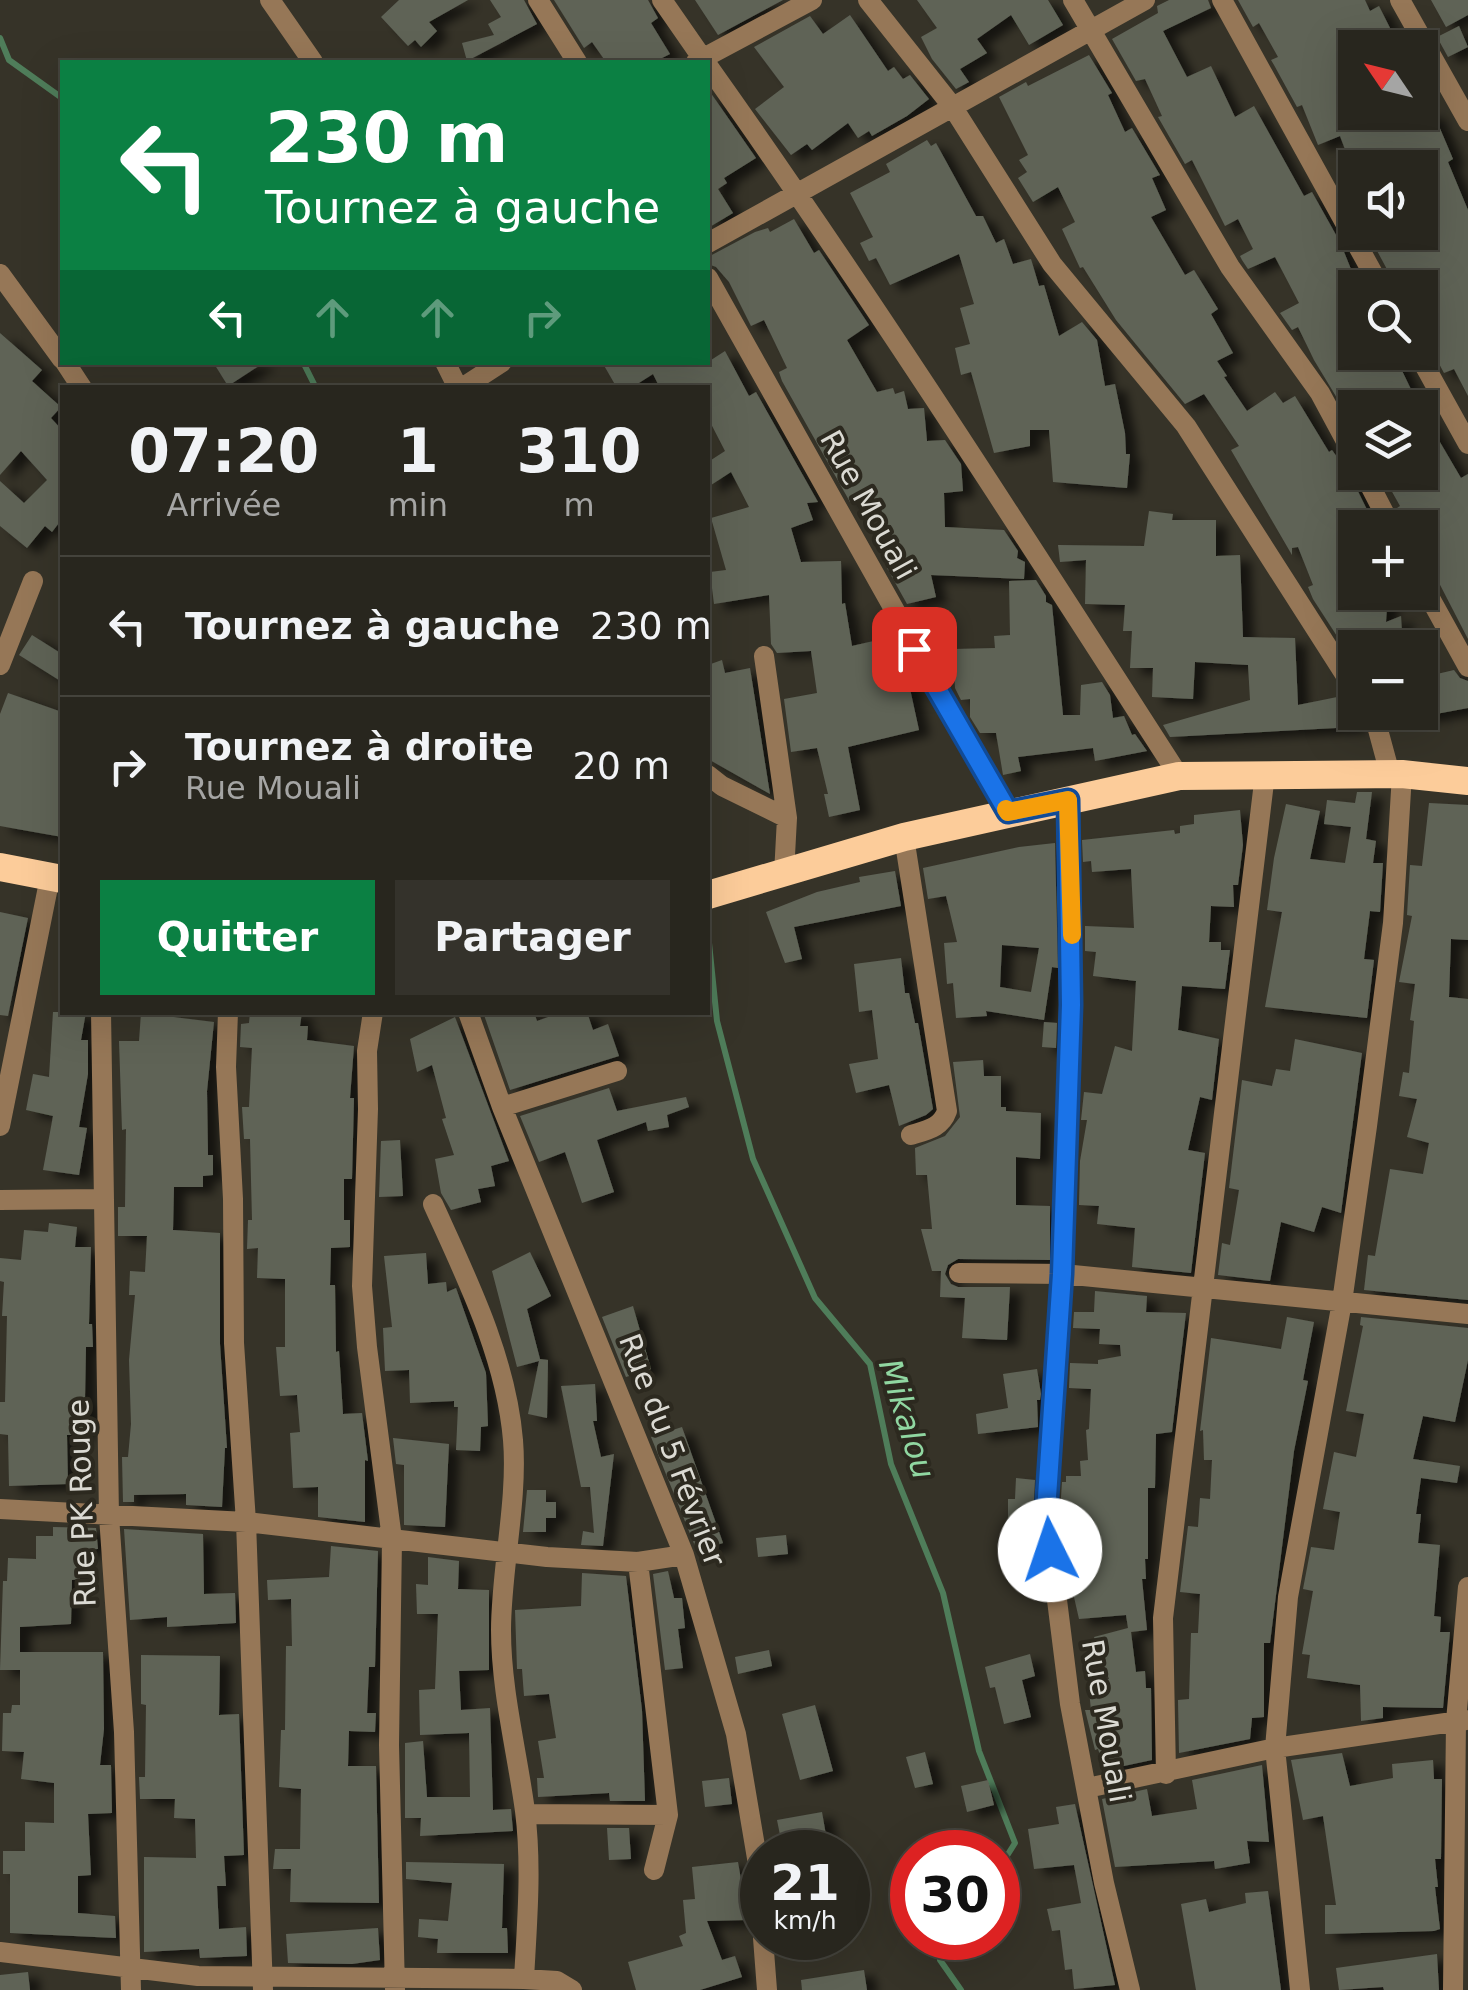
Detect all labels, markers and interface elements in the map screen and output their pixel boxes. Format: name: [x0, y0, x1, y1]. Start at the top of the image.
north arrow: [1338, 30, 1438, 130]
map controls: [1338, 30, 1438, 730]
text: 230 m: [265, 97, 508, 179]
icon: left: [100, 100, 230, 230]
button: sound: [1338, 150, 1438, 250]
text: Tournez à gauche: [265, 181, 660, 234]
button: search: [1338, 270, 1438, 370]
icon: left: [200, 290, 255, 345]
icon: ahead: [305, 290, 360, 345]
icon: ahead: [410, 290, 465, 345]
icon: right: [515, 290, 570, 345]
button: layers: [1338, 390, 1438, 490]
text: 07:20: [128, 416, 319, 486]
text: 1: [397, 416, 439, 486]
text: 310: [516, 416, 642, 486]
street label: Rue Mouali: [813, 424, 924, 585]
text: Arrivée: [166, 486, 281, 524]
text: min: [388, 486, 448, 524]
text: m: [563, 486, 595, 524]
button: +: [1338, 510, 1438, 610]
icon: left: [100, 599, 155, 654]
text: Tournez à gauche: [185, 604, 560, 648]
text: 230 m: [590, 604, 712, 648]
pin: [872, 607, 957, 692]
icon: arrive: [887, 622, 942, 677]
button: −: [1338, 630, 1438, 730]
text: Tournez à droite: [185, 725, 534, 769]
icon: right: [100, 739, 155, 794]
text: 20 m: [573, 744, 670, 788]
text: Rue Mouali: [185, 769, 361, 807]
button: Quitter: [100, 880, 375, 995]
button: Partager: [395, 880, 670, 995]
street label: Rue du 5 Février: [612, 1329, 733, 1572]
water label: Mikalou: [871, 1354, 943, 1484]
street label: Rue PK Rouge: [60, 1398, 103, 1608]
position arrow: [998, 1498, 1102, 1602]
street label: Rue Mouali: [1075, 1637, 1138, 1805]
speed limit sign: 30: [890, 1830, 1020, 1960]
text: 21: [770, 1854, 840, 1912]
text: km/h: [773, 1906, 837, 1935]

